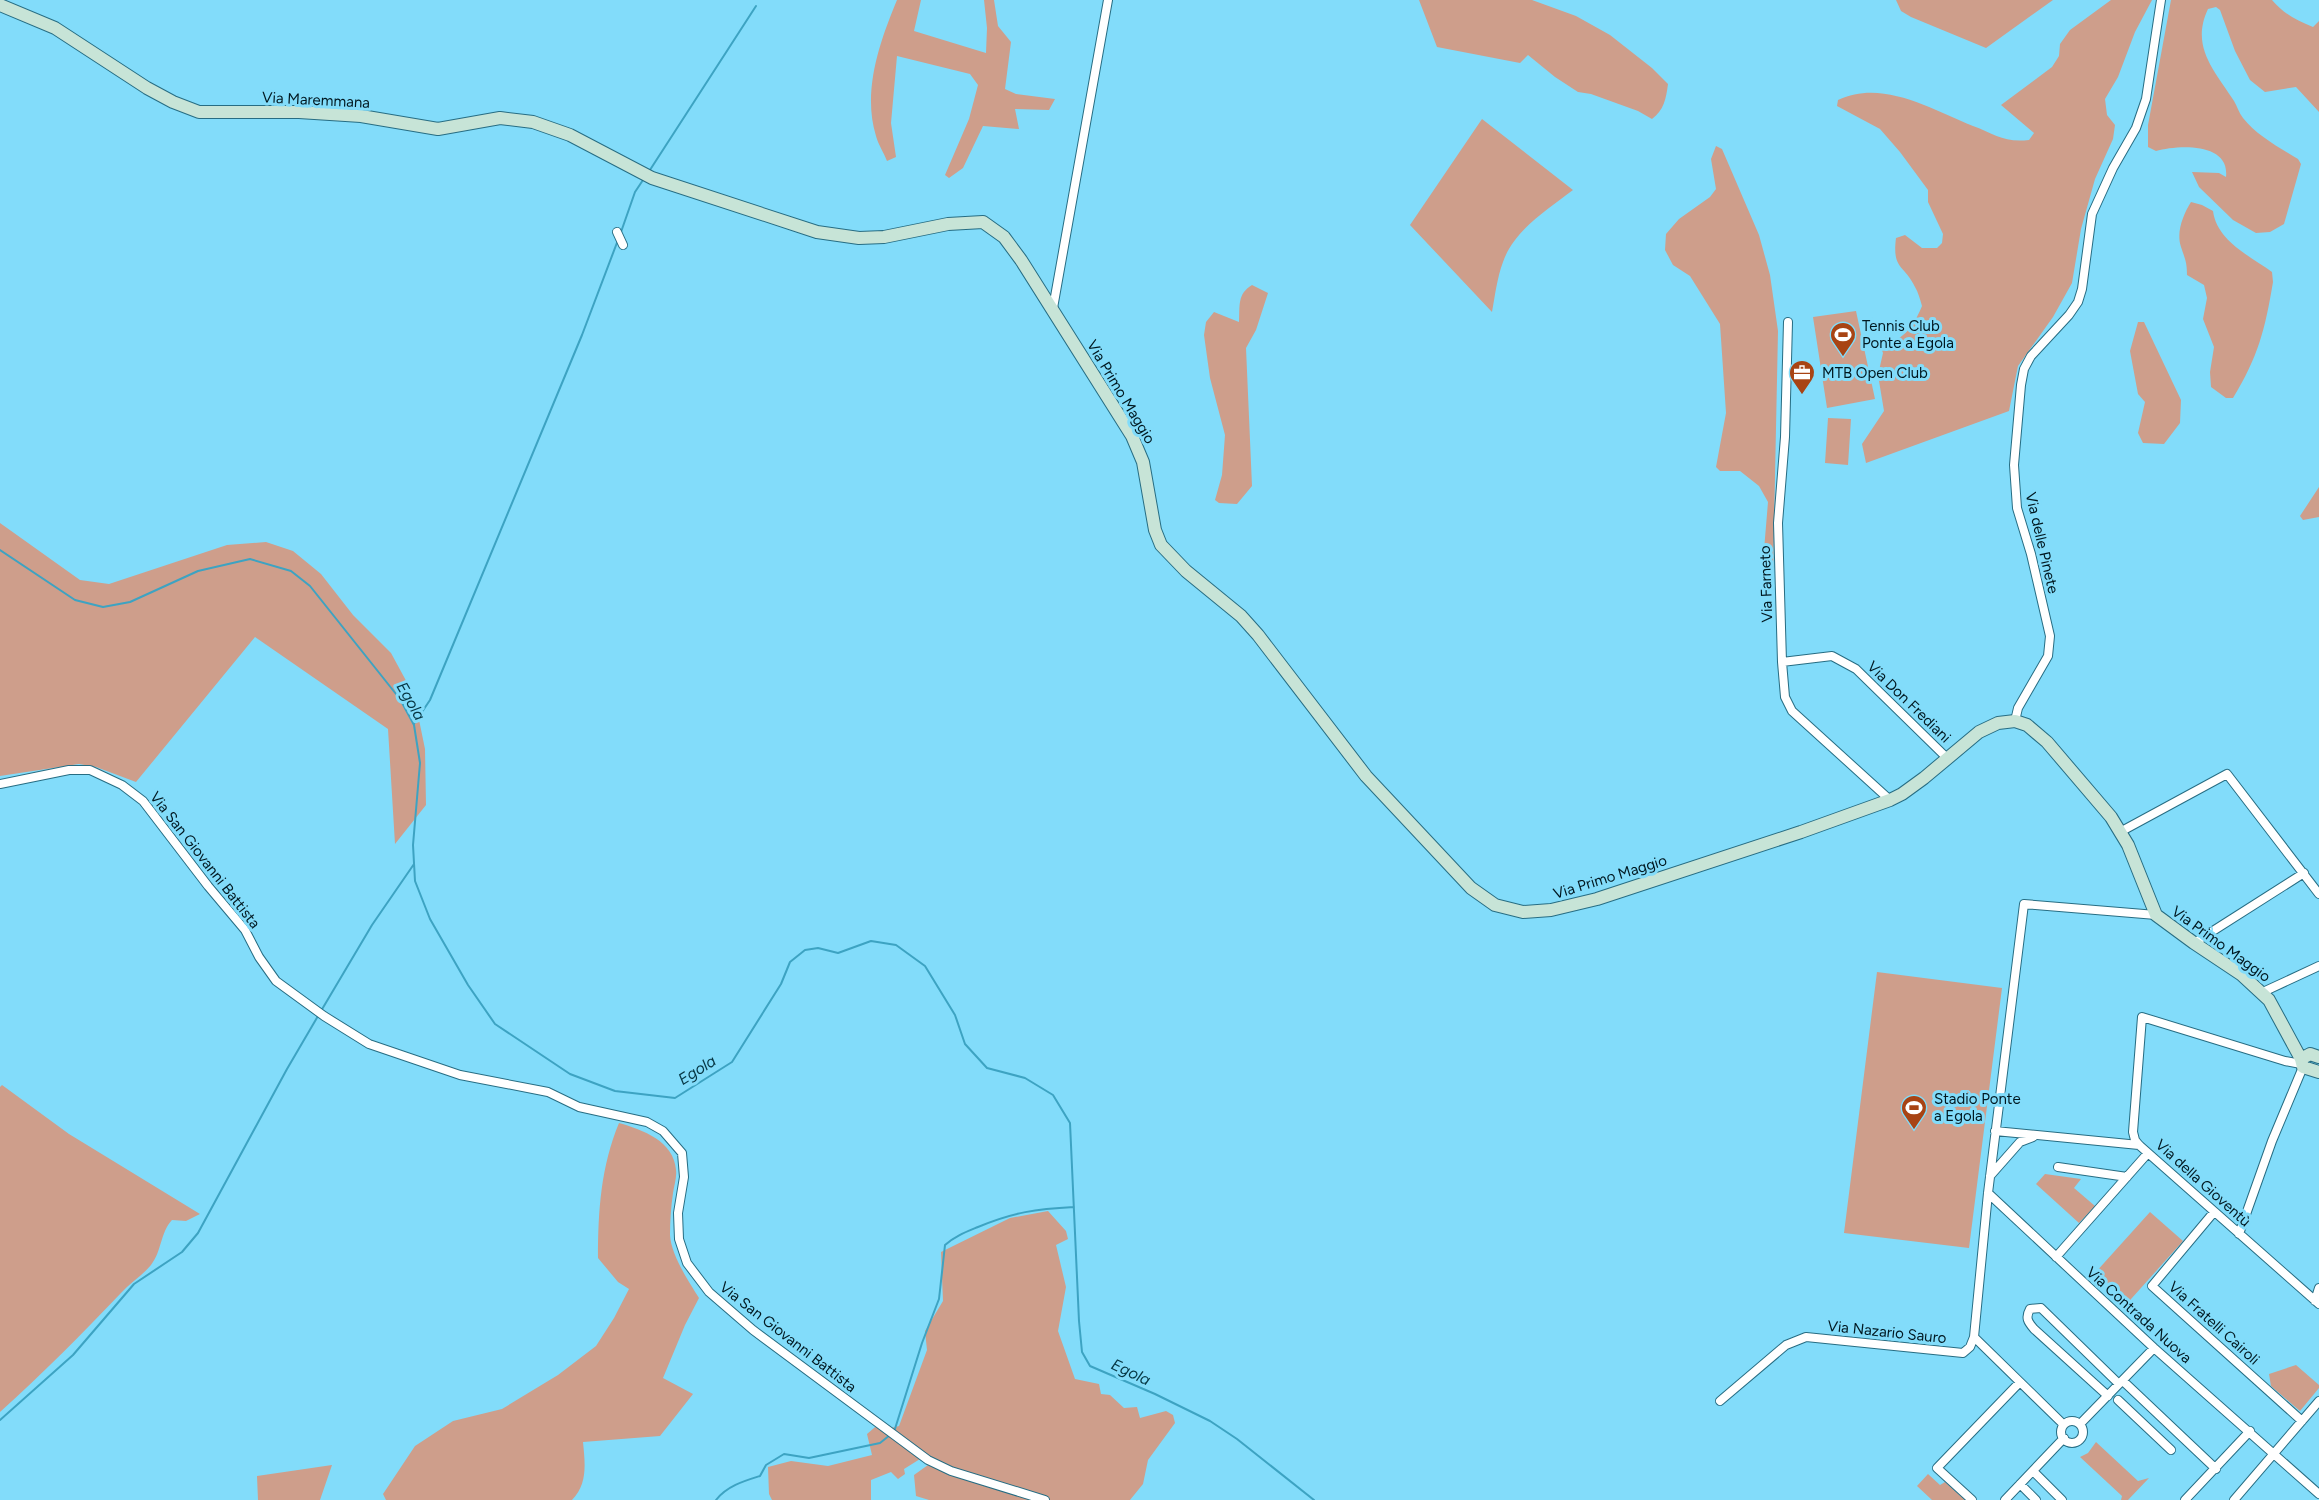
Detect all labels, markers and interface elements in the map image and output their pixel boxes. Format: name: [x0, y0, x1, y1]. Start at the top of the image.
street label: Via Maremmana: [262, 88, 370, 112]
place label: Tennis Club Ponte a Egola: [1862, 317, 1954, 352]
sports icon: Tennis Club Ponte a Egola: [1828, 320, 1858, 358]
street label: Via Primo Maggio: [1083, 337, 1159, 447]
office icon: MTB Open Club: [1787, 358, 1817, 396]
place label: MTB Open Club: [1822, 364, 1928, 382]
street label: Via delle Pinete: [2022, 491, 2062, 595]
street label: Via Farneto: [1756, 545, 1776, 623]
street label: Via Don Frediani: [1863, 658, 1955, 746]
water label: Egola: [392, 678, 430, 724]
street label: Via San Giovanni Battista: [146, 788, 264, 932]
street label: Via Primo Maggio: [1551, 851, 1669, 903]
street label: Via Primo Maggio: [2168, 902, 2274, 986]
water label: Egola: [675, 1051, 719, 1089]
place label: Stadio Ponte a Egola: [1934, 1090, 2021, 1125]
sports icon: Stadio Ponte a Egola: [1899, 1093, 1929, 1131]
street label: Via della Gioventù: [2152, 1136, 2254, 1230]
street label: Via Contrada Nuova: [2083, 1263, 2195, 1367]
street label: Via Fratelli Cairoli: [2165, 1277, 2263, 1369]
street label: Via San Giovanni Battista: [716, 1278, 860, 1396]
street label: Via Nazario Sauro: [1827, 1317, 1948, 1347]
water label: Egola: [1108, 1355, 1154, 1389]

